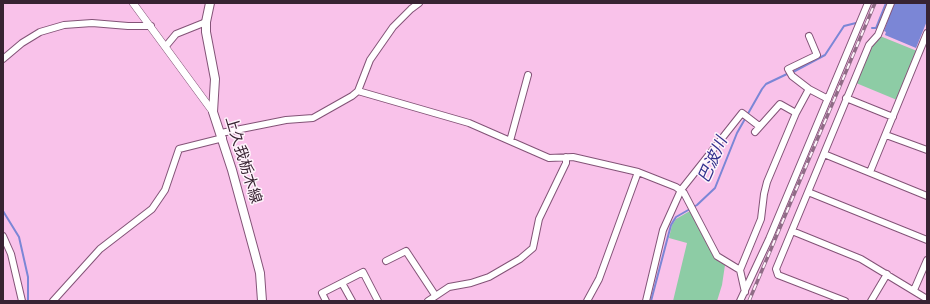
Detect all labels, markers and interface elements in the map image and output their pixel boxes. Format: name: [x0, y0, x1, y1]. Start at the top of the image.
street label: 上久我栃木線: [221, 114, 265, 206]
water label: 巴波川: [694, 134, 732, 186]

